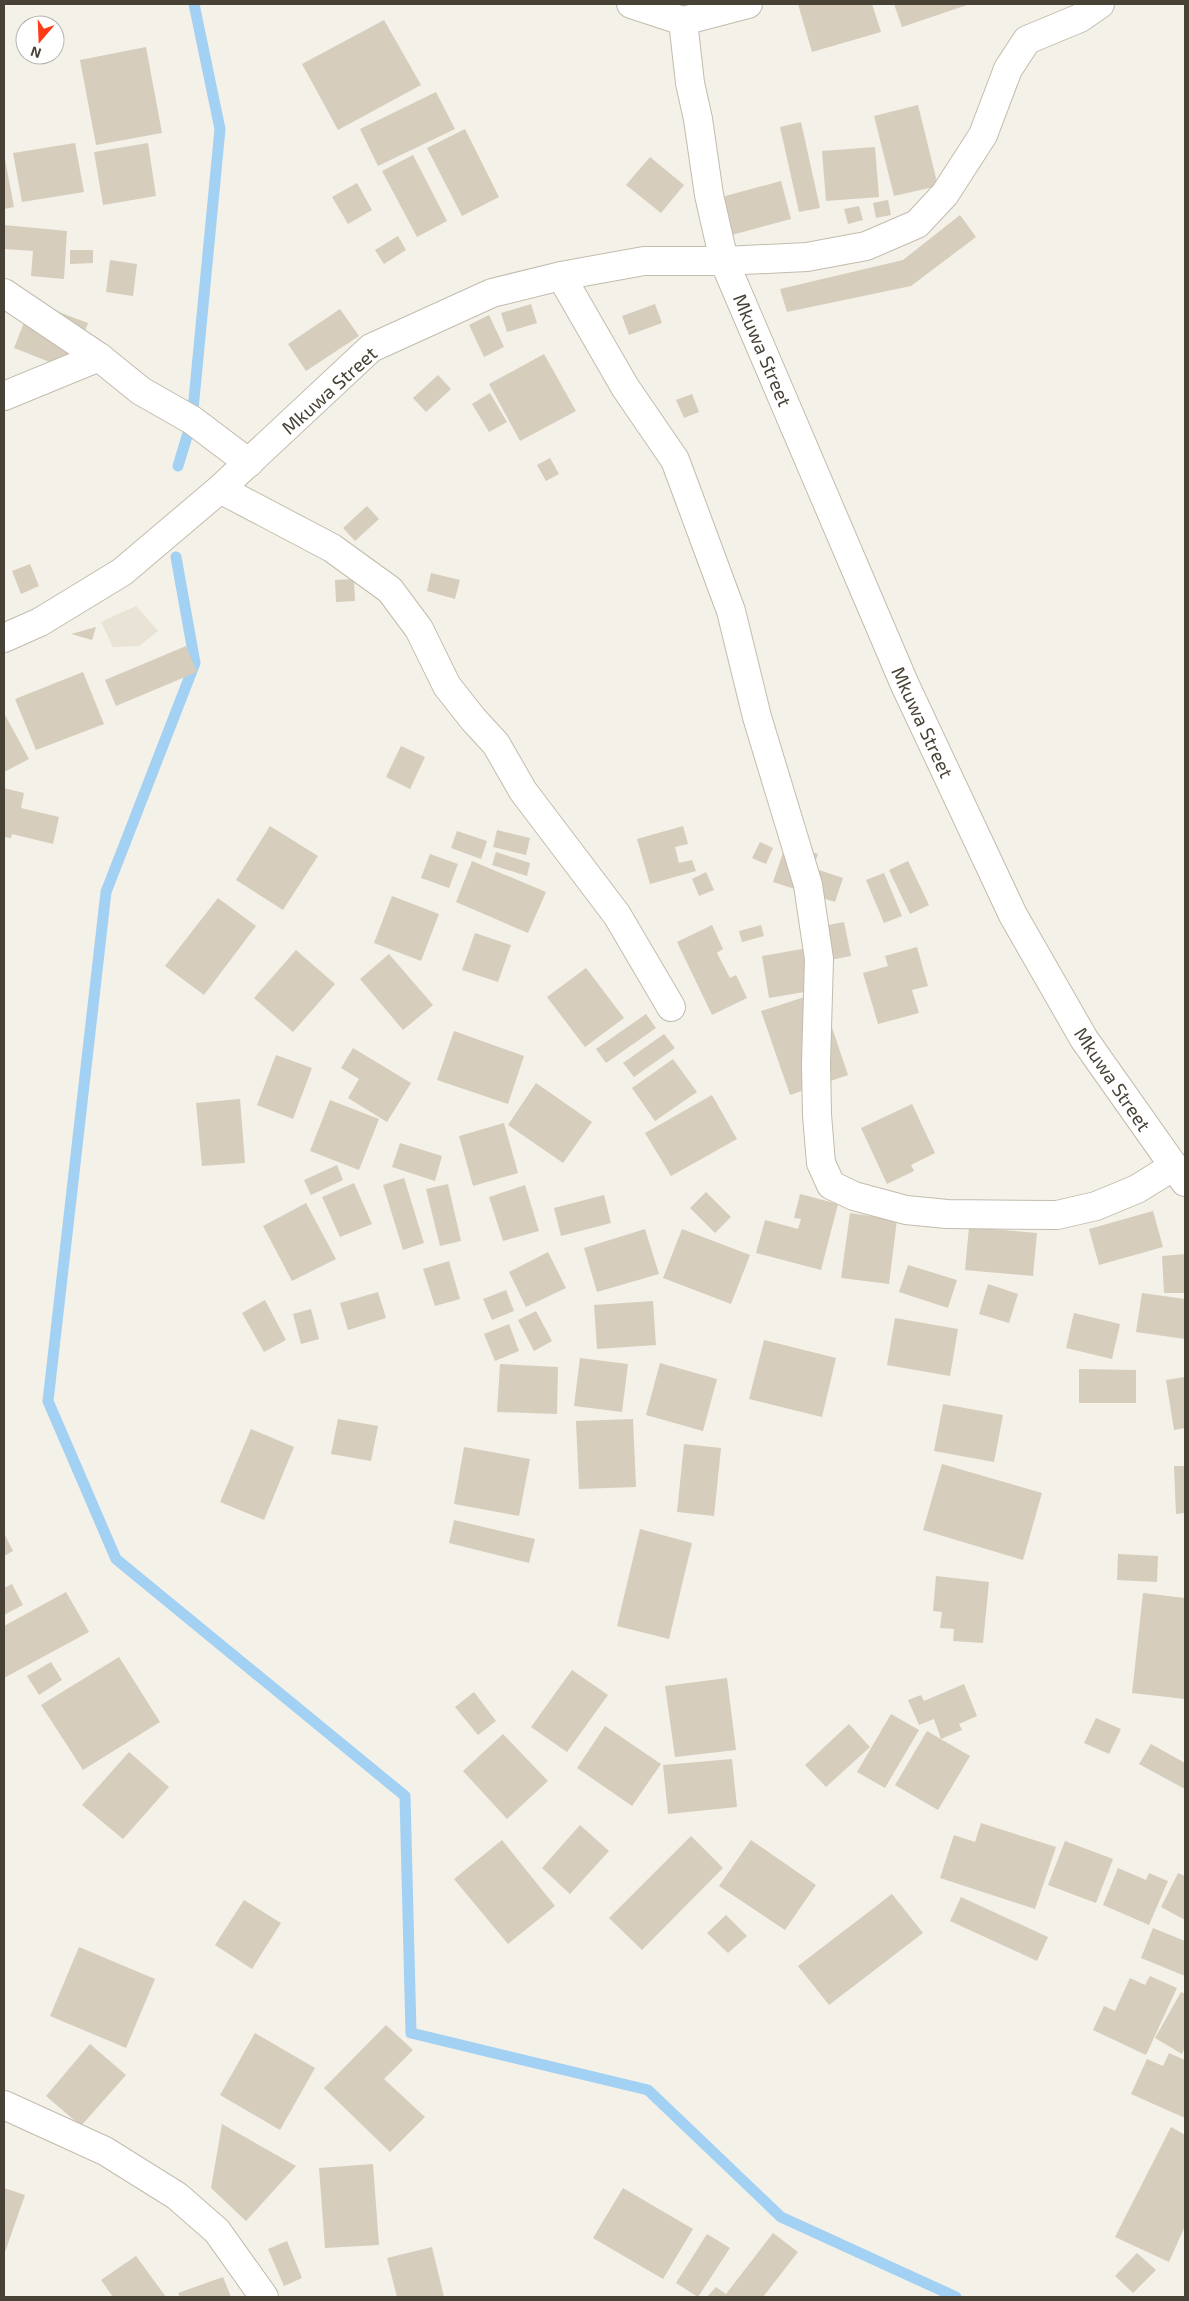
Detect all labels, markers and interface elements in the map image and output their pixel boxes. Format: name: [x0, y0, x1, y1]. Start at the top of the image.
north arrow: [15, 15, 65, 65]
text: N: [28, 43, 43, 62]
street label: Mkuwa Street: [729, 290, 797, 410]
street label: Mkuwa Street: [277, 341, 381, 439]
street label: Mkuwa Street: [887, 663, 959, 781]
street label: Mkuwa Street: [1070, 1023, 1156, 1135]

